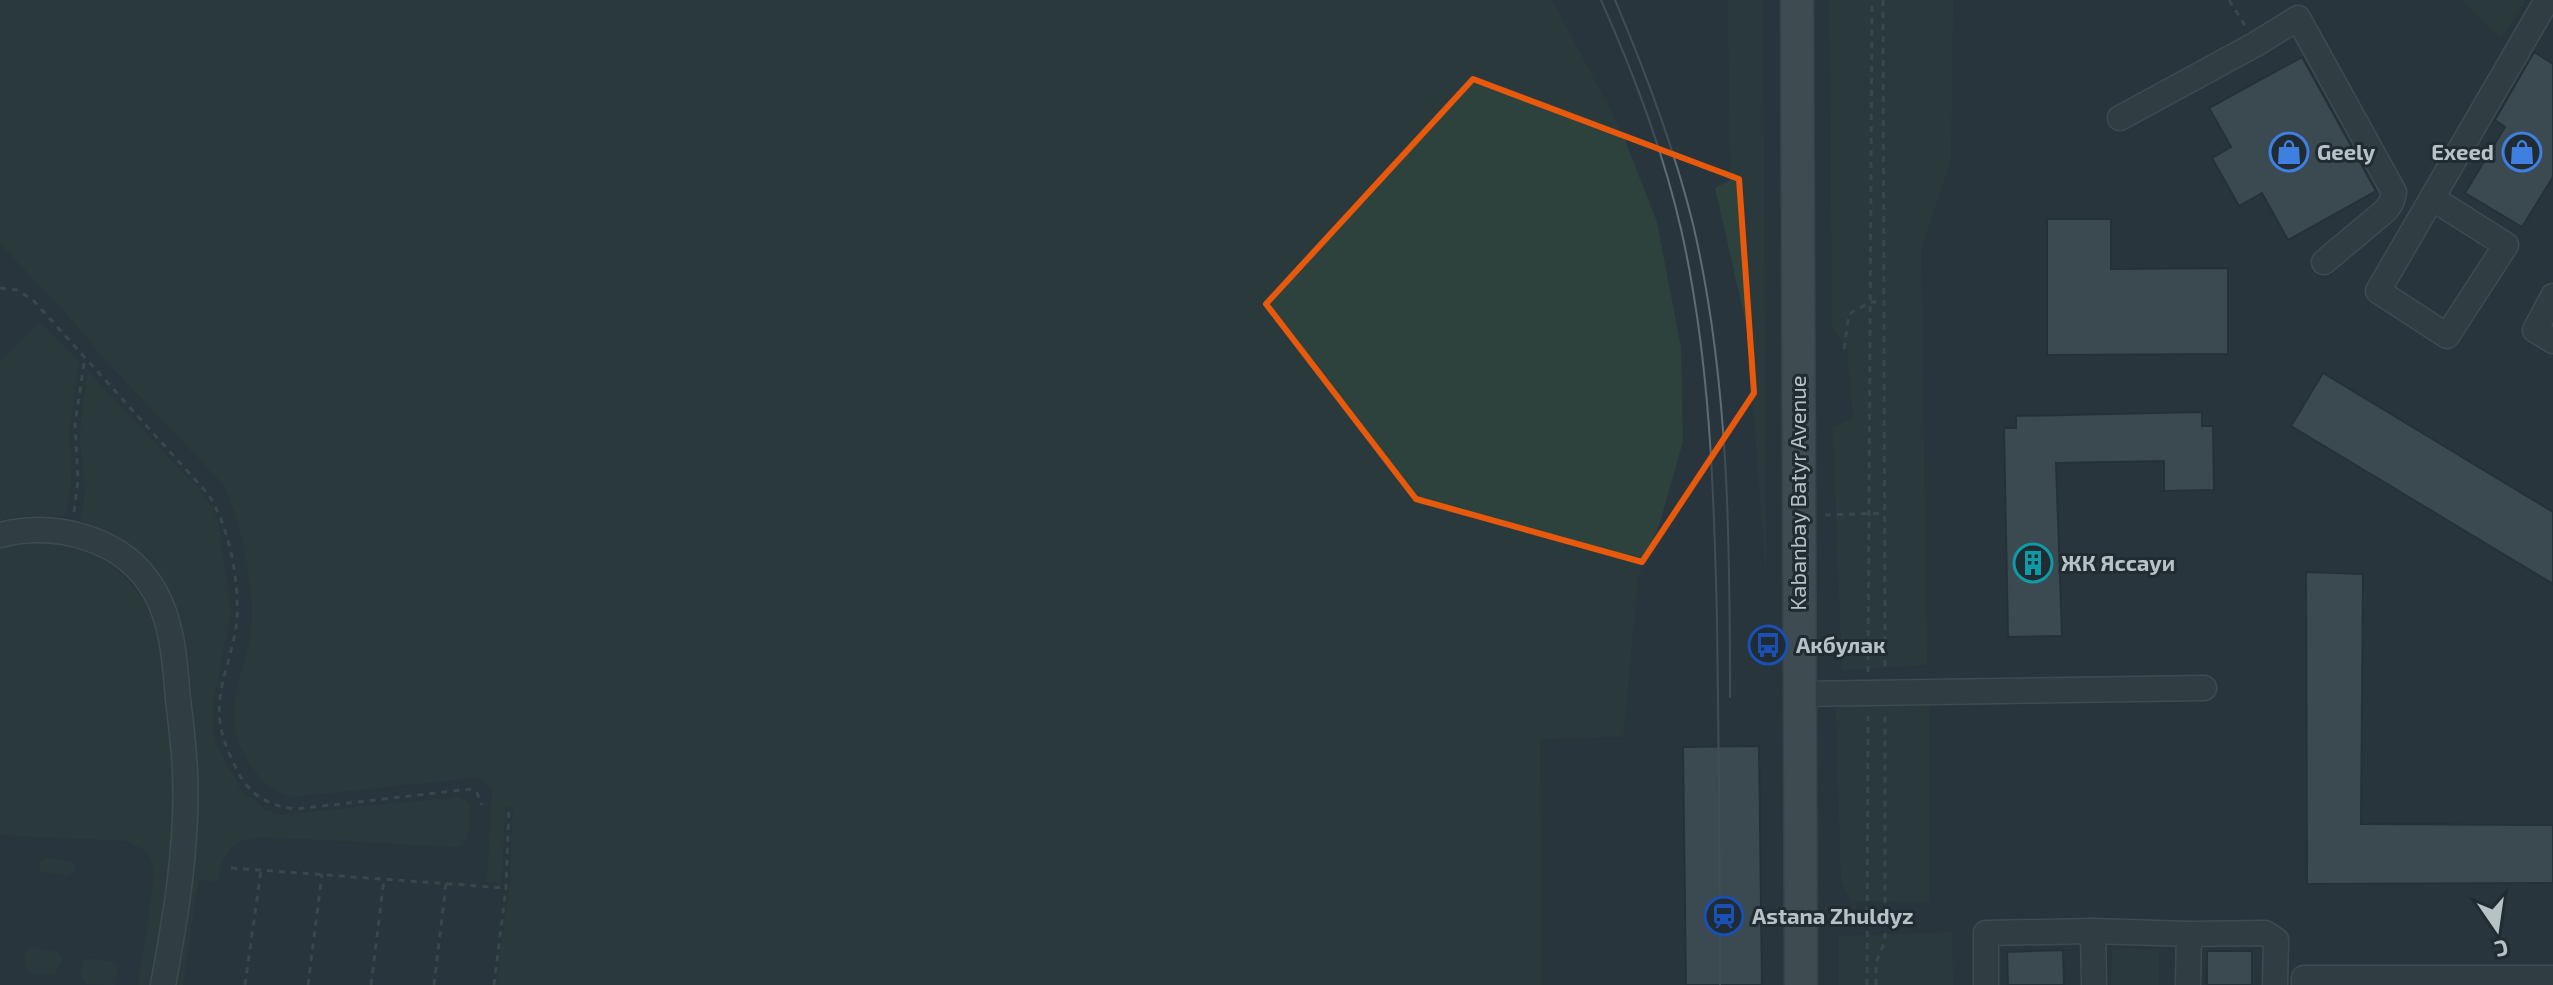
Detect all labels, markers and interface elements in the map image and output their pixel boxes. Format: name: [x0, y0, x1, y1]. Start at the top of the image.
shop icon: Geely: [2268, 131, 2310, 173]
shop icon: Exeed: [2501, 131, 2543, 173]
place label: Geely: [2317, 138, 2376, 165]
place label: Exeed: [2431, 138, 2494, 164]
street label: Kabanbay Batyr Avenue: [1784, 375, 1810, 611]
building icon: ЖК Яссауи: [2012, 542, 2054, 584]
place label: ЖК Яссауи: [2061, 549, 2175, 575]
bus stop icon: Акбулак: [1747, 624, 1789, 666]
place label: Акбулак: [1796, 631, 1885, 657]
north arrow: [2457, 889, 2537, 969]
station icon: Astana Zhuldyz: [1703, 895, 1745, 937]
place label: Astana Zhuldyz: [1752, 902, 1914, 929]
text: С: [2492, 935, 2511, 964]

